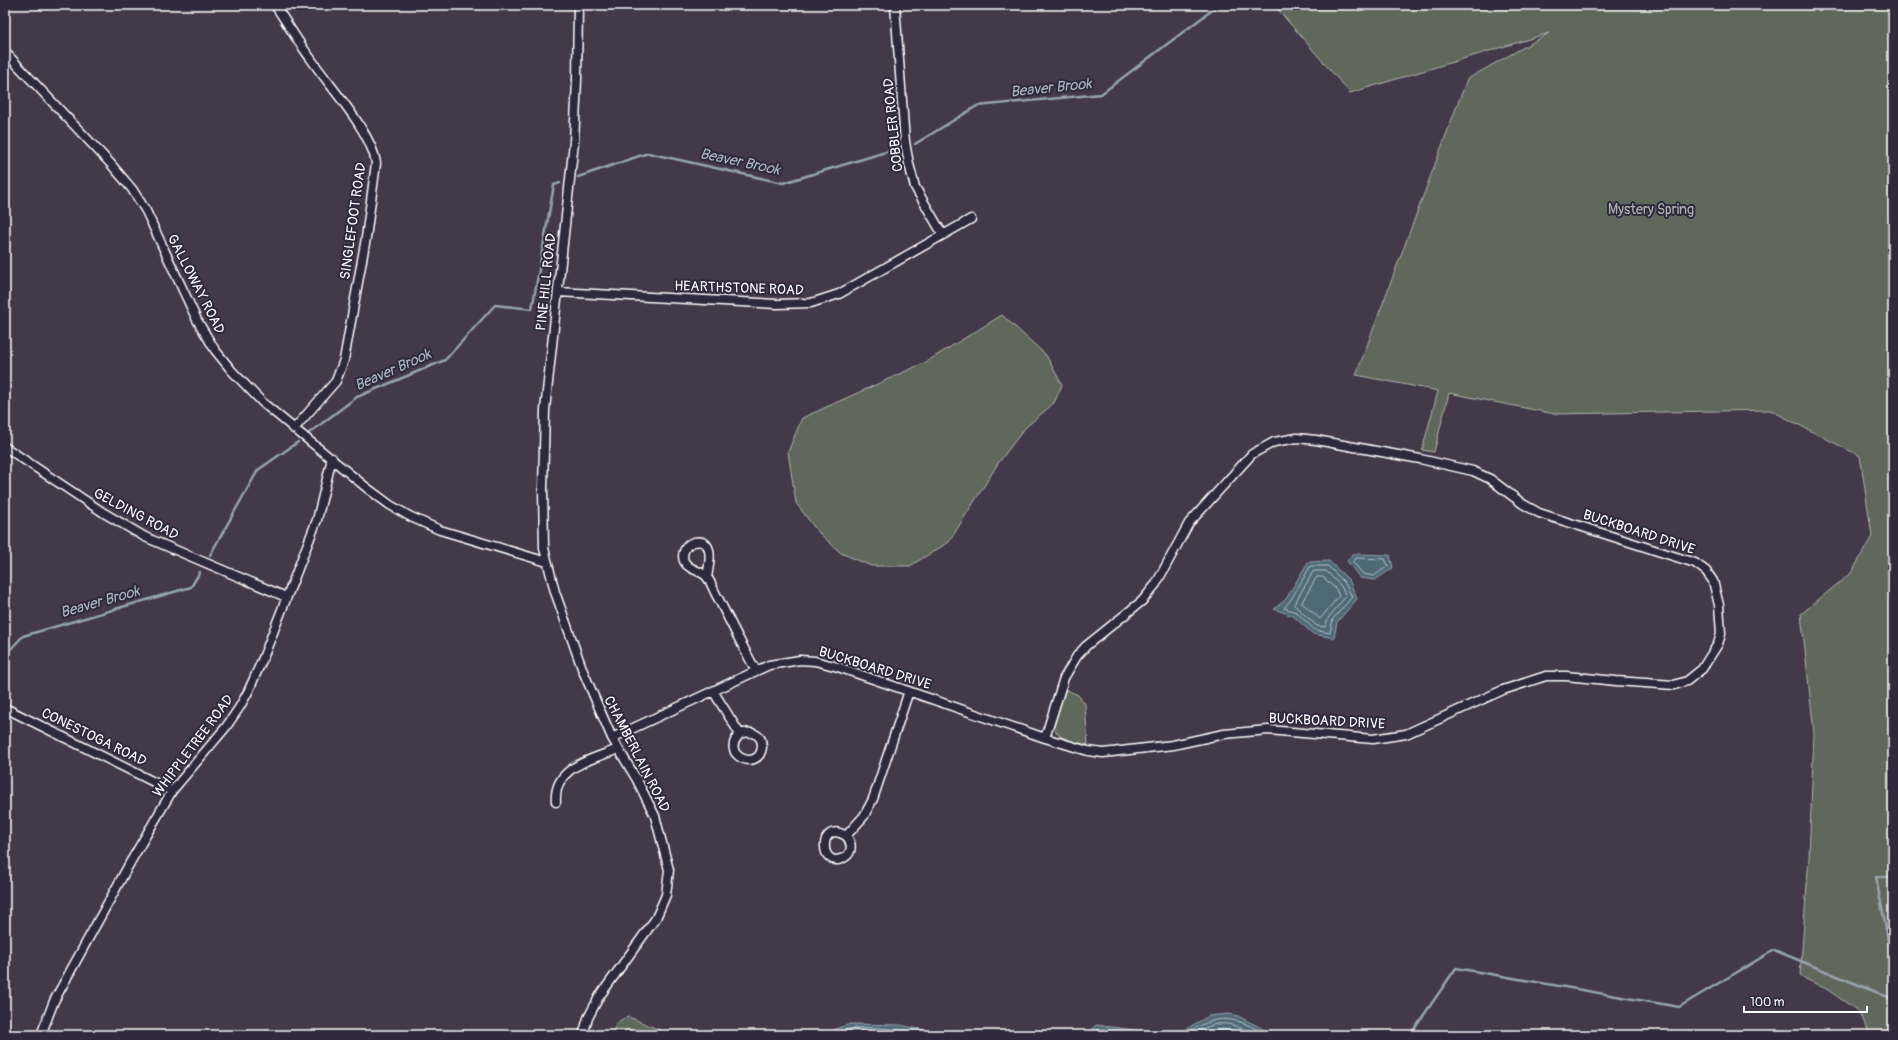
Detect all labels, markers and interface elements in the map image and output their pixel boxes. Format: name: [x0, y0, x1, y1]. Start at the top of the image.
water label: Beaver Brook: [1009, 74, 1094, 102]
street label: COBBLER ROAD: [880, 77, 906, 173]
water label: Beaver Brook: [698, 144, 784, 180]
street label: SINGLEFOOT ROAD: [336, 161, 370, 281]
park label: Mystery Spring: [1608, 201, 1694, 218]
street label: GALLOWAY ROAD: [164, 231, 228, 337]
street label: PINE HILL ROAD: [532, 232, 560, 332]
street label: HEARTHSTONE ROAD: [674, 277, 804, 299]
water label: Beaver Brook: [352, 344, 436, 395]
street label: GELDING ROAD: [91, 484, 182, 544]
street label: BUCKBOARD DRIVE: [1581, 506, 1697, 558]
water label: Beaver Brook: [58, 581, 143, 622]
street label: BUCKBOARD DRIVE: [817, 643, 933, 693]
street label: WHIPPLETREE ROAD: [149, 691, 237, 801]
street label: CHAMBERLAIN ROAD: [600, 693, 674, 815]
street label: CONESTOGA ROAD: [39, 704, 150, 770]
street label: BUCKBOARD DRIVE: [1268, 709, 1386, 733]
scale bar: [1744, 988, 1867, 1014]
text: 100 m: [1750, 995, 1785, 1010]

